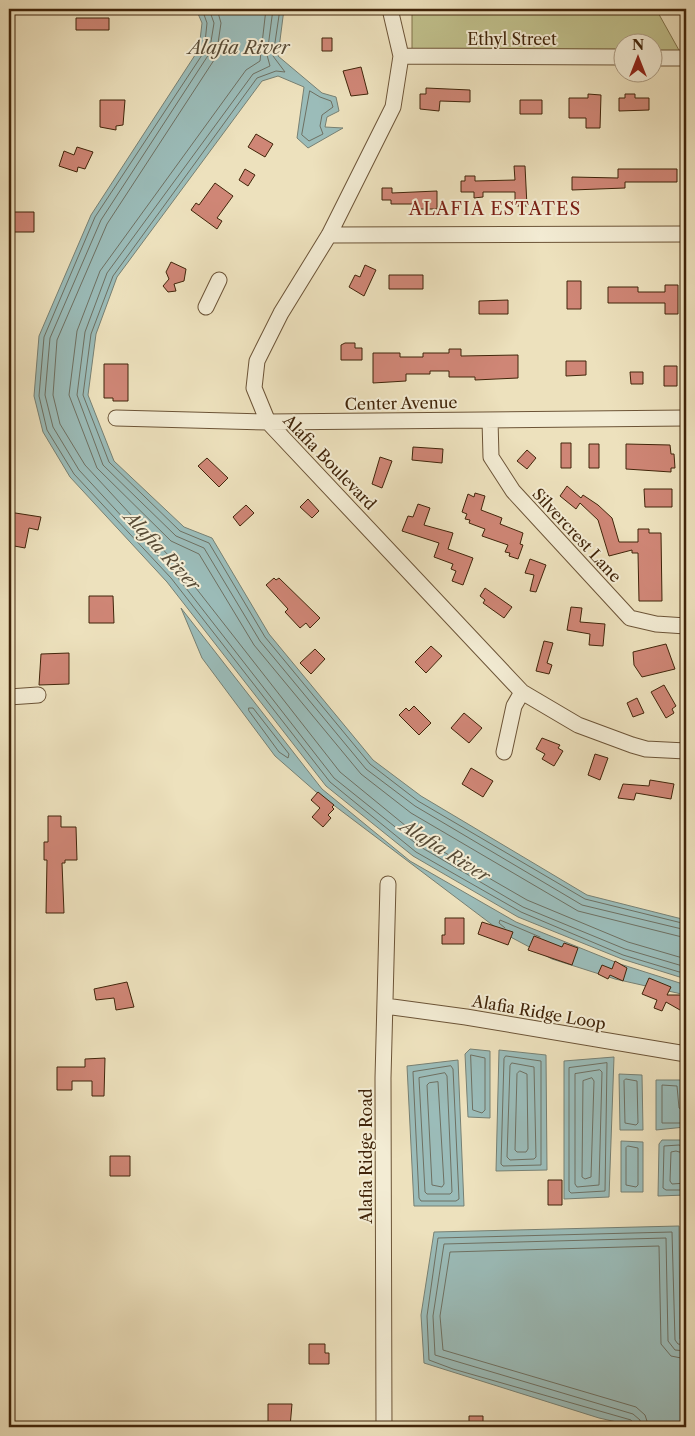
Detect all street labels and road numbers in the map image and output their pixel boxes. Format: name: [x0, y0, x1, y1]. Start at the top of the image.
street label: Ethyl Street: [467, 29, 557, 49]
street label: Center Avenue: [344, 392, 458, 414]
street label: Alafia Boulevard: [279, 409, 381, 514]
street label: Silvercrest Lane: [528, 484, 626, 586]
street label: Alafia Ridge Loop: [470, 990, 608, 1034]
street label: Alafia Ridge Road: [356, 1088, 376, 1225]

